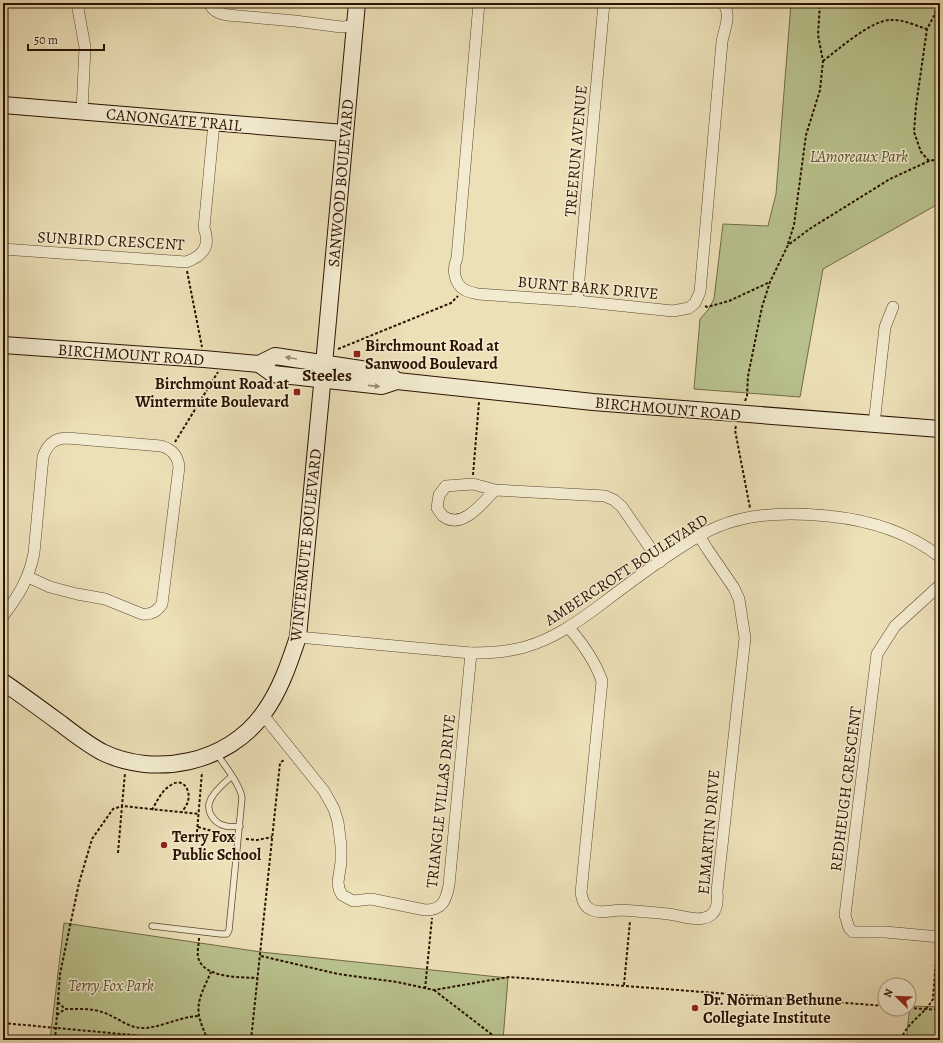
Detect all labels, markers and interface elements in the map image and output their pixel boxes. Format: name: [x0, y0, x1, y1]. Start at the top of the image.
scale bar: [28, 26, 104, 52]
text: 50 m: [34, 32, 58, 48]
street label: TREERUN AVENUE: [559, 84, 593, 218]
street label: SANWOOD BOULEVARD: [323, 98, 359, 268]
street label: CANONGATE TRAIL: [105, 103, 244, 137]
park label: L'Amoreaux Park: [810, 146, 908, 168]
street label: SUNBIRD CRESCENT: [37, 226, 185, 256]
street label: BURNT BARK DRIVE: [517, 271, 659, 305]
place label: Birchmount Road at Sanwood Boulevard: [365, 335, 500, 375]
street label: BIRCHMOUNT ROAD: [57, 339, 205, 371]
marker: Birchmount Road at Sanwood Boulevard: [352, 349, 362, 359]
one-way arrow: [285, 355, 297, 361]
district label: Steeles: [302, 364, 352, 387]
place label: Birchmount Road at Wintermute Boulevard: [134, 373, 290, 413]
one-way arrow: [368, 382, 380, 389]
marker: Birchmount Road at Wintermute Boulevard: [292, 387, 302, 397]
street label: BIRCHMOUNT ROAD: [594, 392, 742, 426]
street label: WINTERMUTE BOULEVARD: [285, 448, 327, 644]
street label: AMBERCROFT BOULEVARD: [540, 509, 712, 631]
street label: REDHEUGH CRESCENT: [825, 705, 867, 873]
street label: TRIANGLE VILLAS DRIVE: [421, 713, 461, 889]
street label: ELMARTIN DRIVE: [693, 769, 725, 896]
place label: Terry Fox Public School: [172, 826, 262, 866]
marker: Terry Fox Public School: [159, 840, 169, 850]
park label: Terry Fox Park: [68, 975, 154, 997]
north arrow: [877, 977, 917, 1017]
text: N: [880, 987, 897, 1000]
place label: Dr. Norman Bethune Collegiate Institute: [703, 989, 842, 1029]
marker: Dr. Norman Bethune Collegiate Institute: [690, 1003, 700, 1013]

